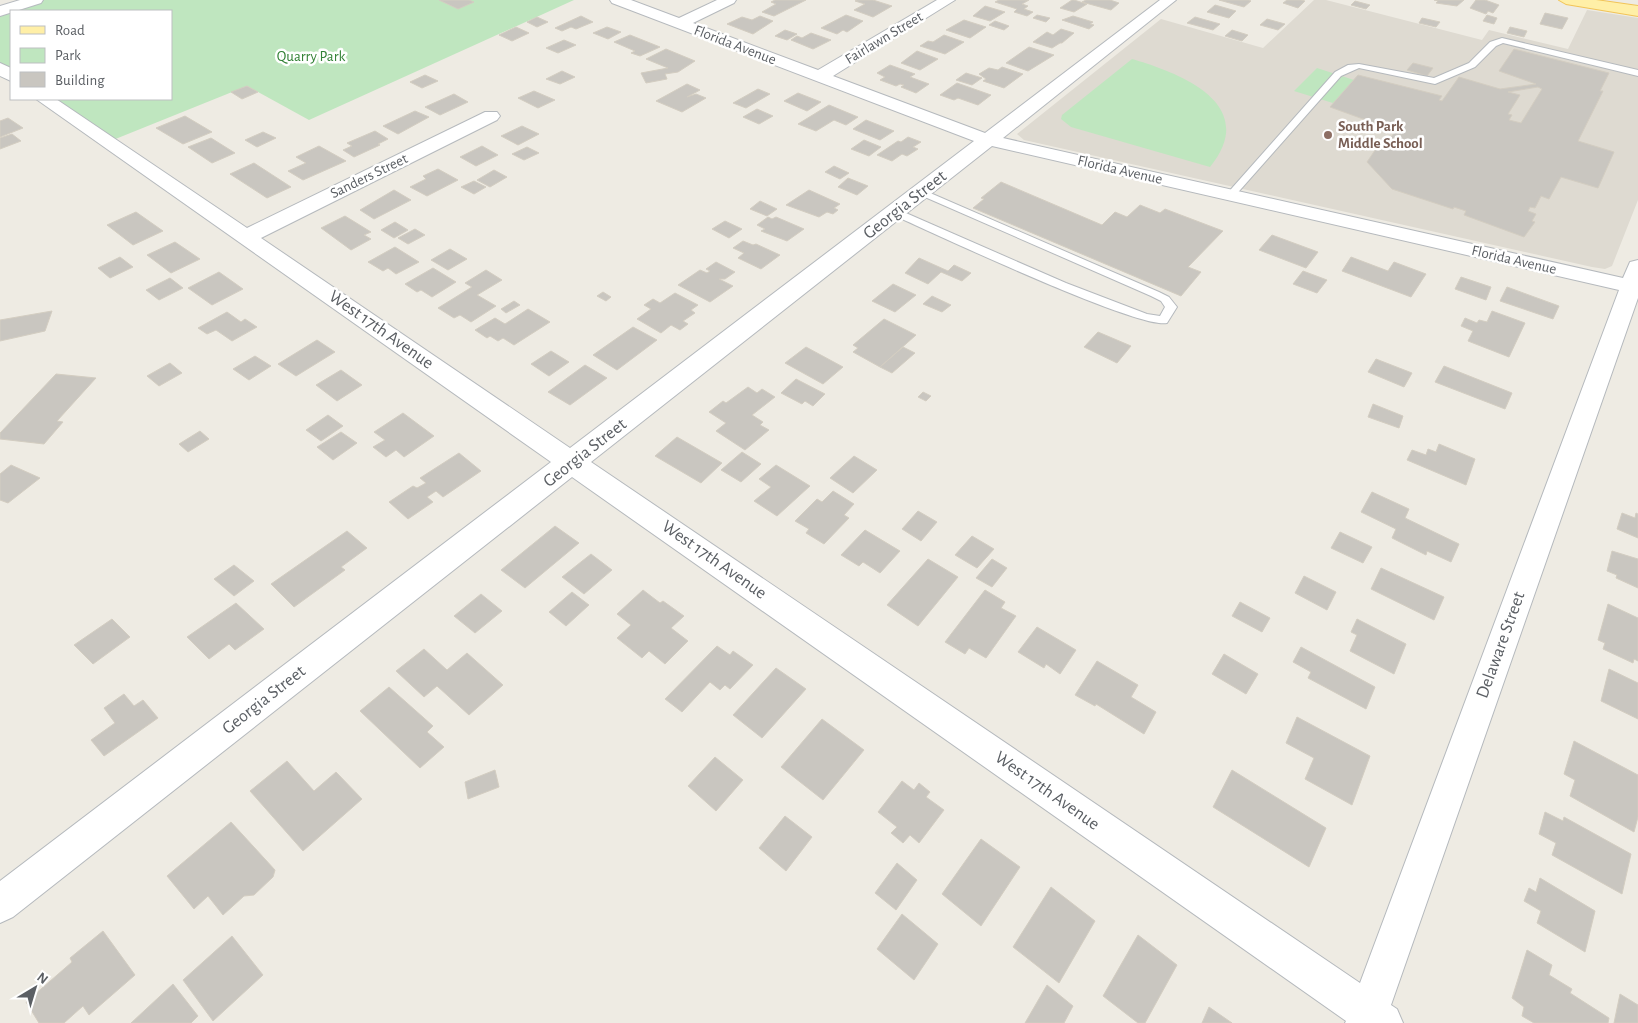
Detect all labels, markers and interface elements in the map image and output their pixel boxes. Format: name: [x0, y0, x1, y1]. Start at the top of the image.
street label: Fairlawn Street: [843, 9, 926, 67]
legend: [10, 10, 172, 100]
street label: Florida Avenue: [692, 22, 778, 68]
text: Road: [55, 23, 85, 38]
text: Park: [55, 48, 81, 63]
park label: Quarry Park: [277, 49, 345, 64]
text: Building: [55, 73, 105, 88]
place label: South Park Middle School: [1338, 119, 1423, 151]
marker: South Park Middle School: [1322, 129, 1334, 141]
street label: Sanders Street: [328, 151, 410, 201]
street label: Florida Avenue: [1076, 153, 1164, 187]
street label: Georgia Street: [860, 167, 950, 243]
street label: Florida Avenue: [1470, 243, 1558, 277]
street label: West 17th Avenue: [325, 287, 437, 373]
street label: Georgia Street: [540, 415, 630, 491]
street label: West 17th Avenue: [658, 517, 770, 603]
street label: Delaware Street: [1473, 589, 1529, 701]
street label: Georgia Street: [219, 662, 309, 738]
street label: West 17th Avenue: [991, 748, 1103, 834]
north arrow: [10, 963, 60, 1013]
text: N: [34, 970, 51, 987]

